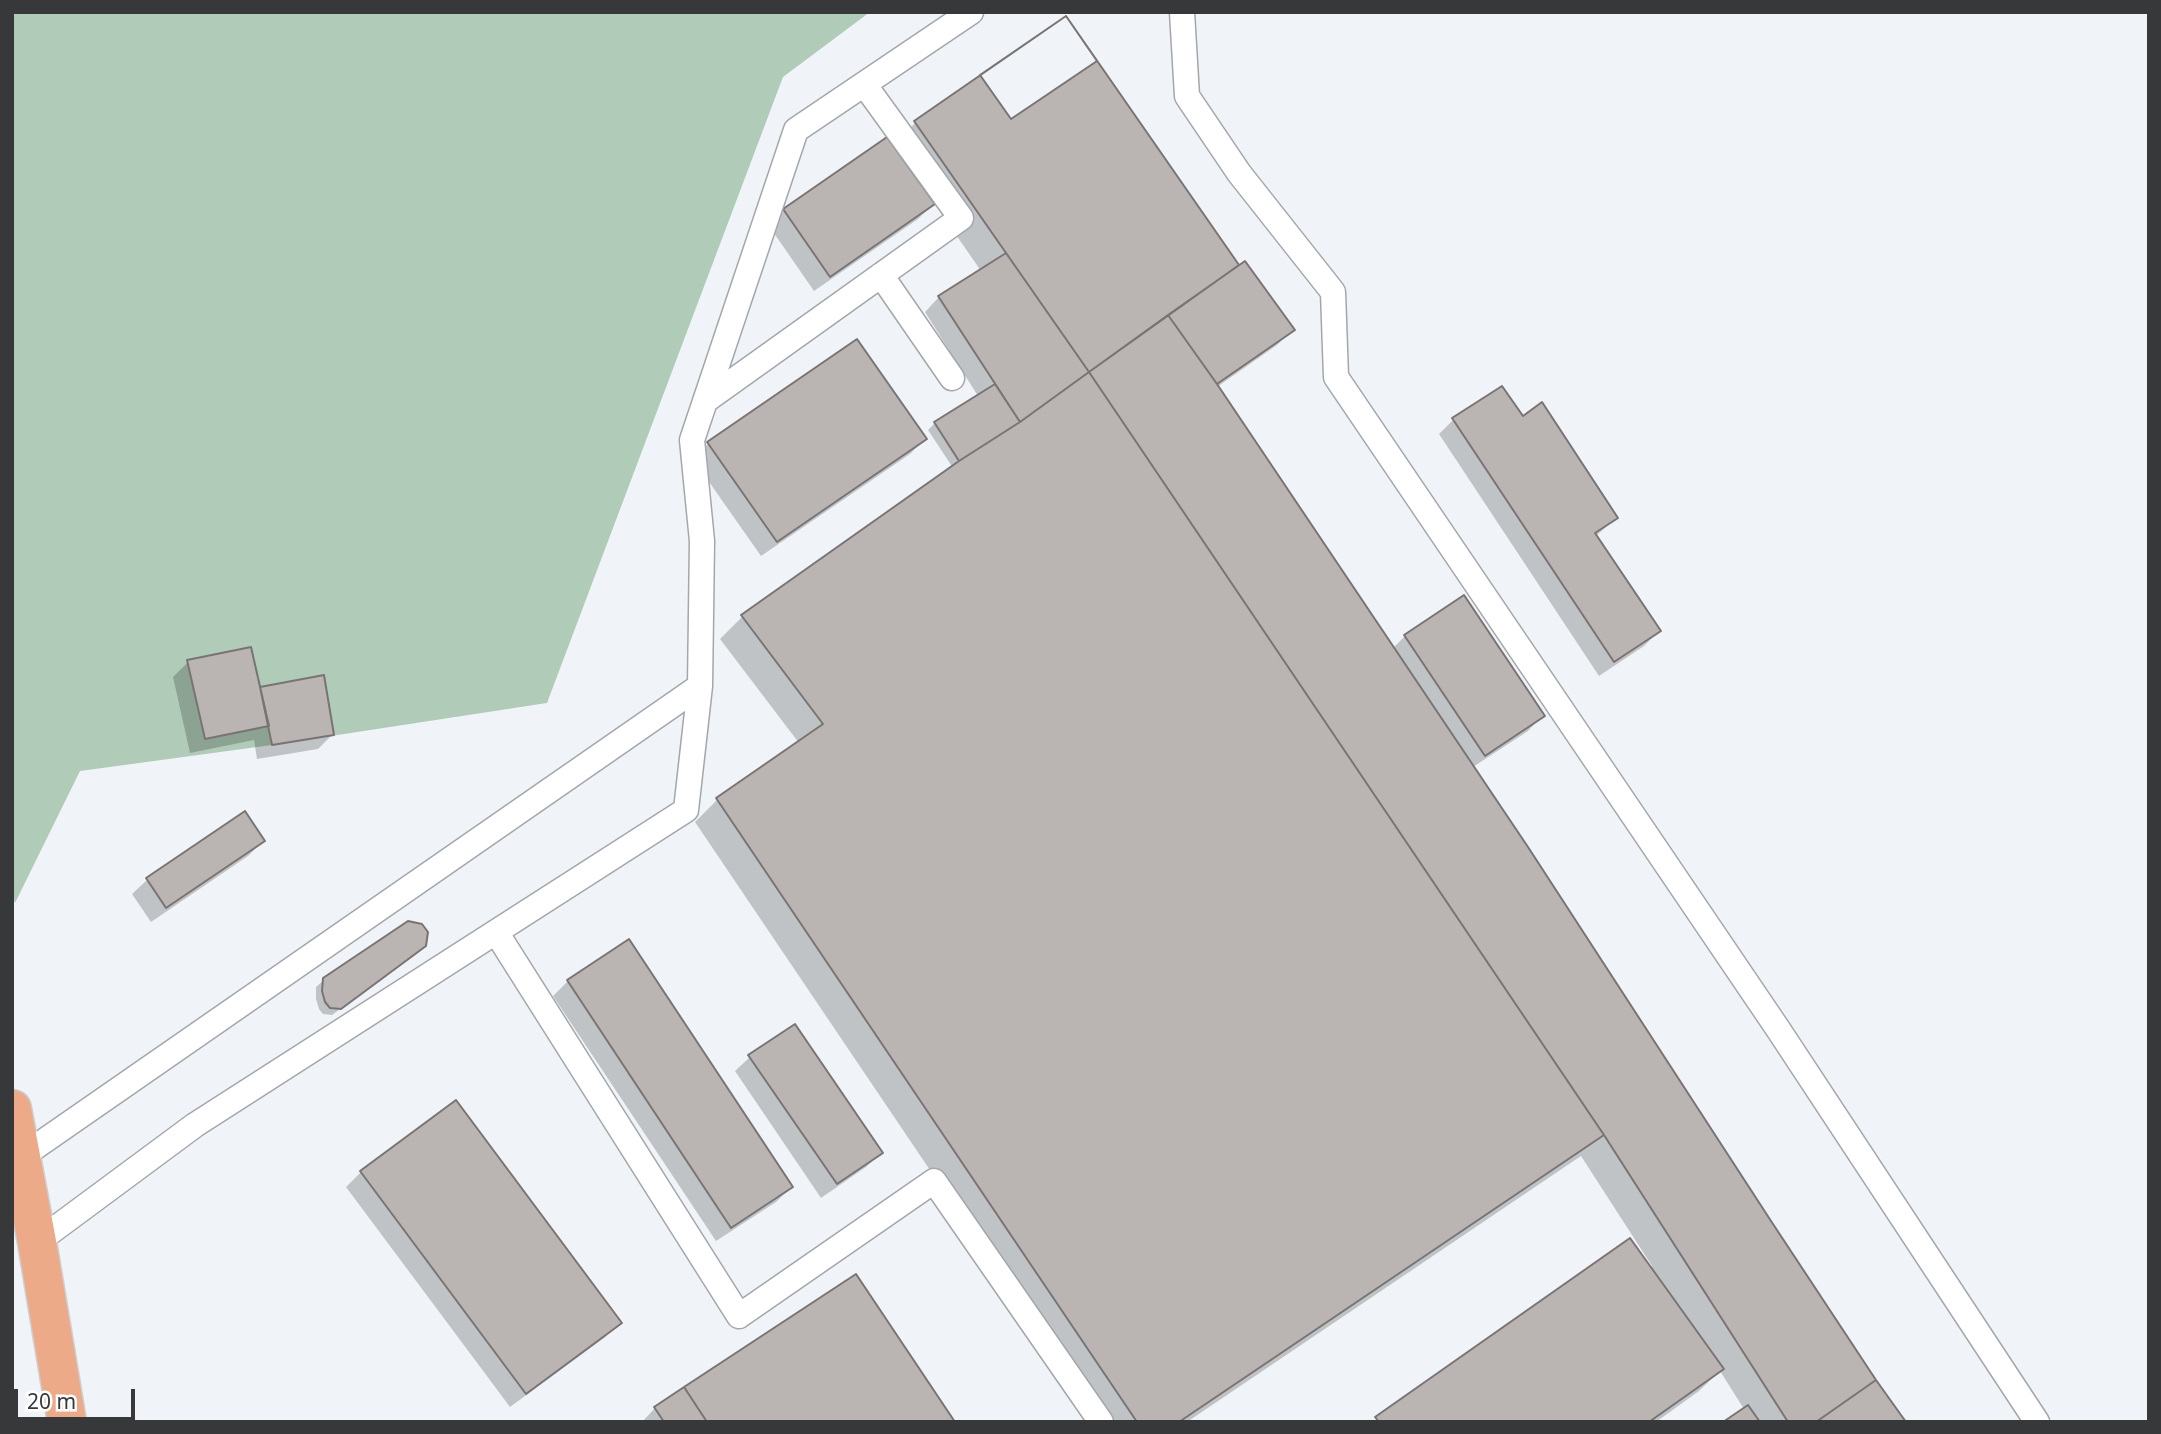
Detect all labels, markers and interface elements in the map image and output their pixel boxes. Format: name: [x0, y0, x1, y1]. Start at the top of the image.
scale bar: [18, 1374, 138, 1418]
text: 20 m: [27, 1387, 76, 1415]

